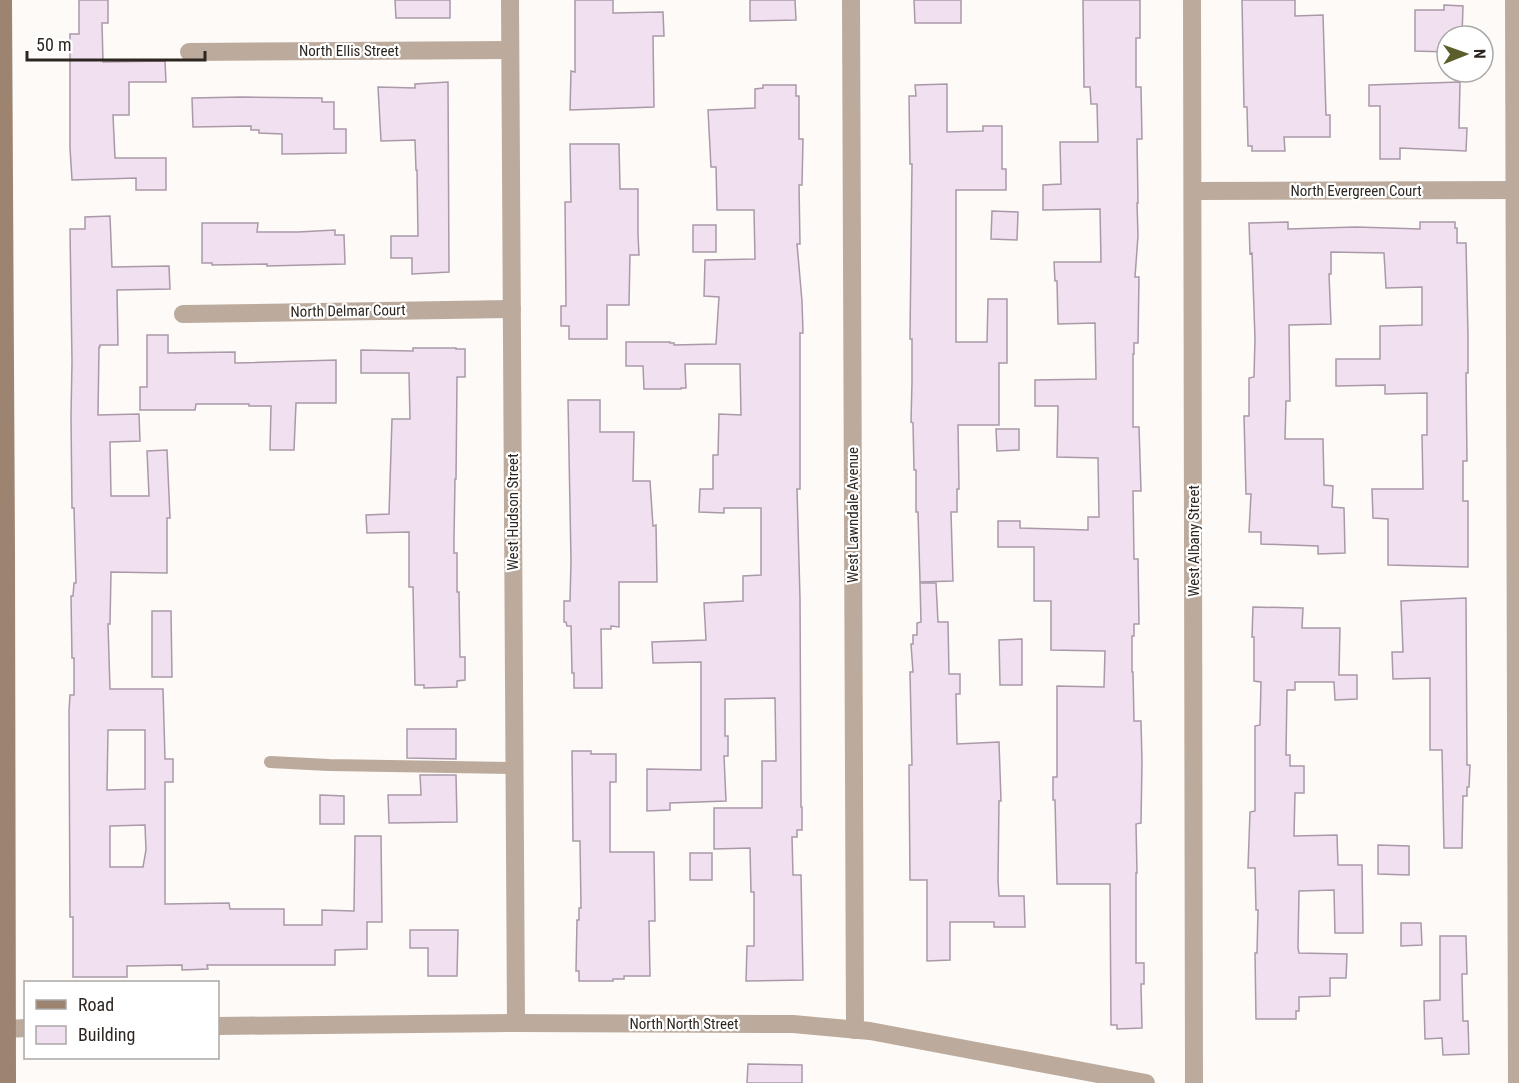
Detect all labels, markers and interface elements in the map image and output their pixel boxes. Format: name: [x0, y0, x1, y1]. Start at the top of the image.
scale bar: [27, 24, 206, 62]
north arrow: [1435, 24, 1495, 84]
text: 50 m: [36, 34, 71, 55]
street label: North Ellis Street: [299, 42, 399, 60]
text: N: [1470, 49, 1489, 59]
street label: North Evergreen Court: [1290, 182, 1422, 200]
street label: North Delmar Court: [290, 301, 406, 321]
street label: West Lawndale Avenue: [844, 447, 862, 583]
street label: West Hudson Street: [504, 453, 522, 571]
street label: West Albany Street: [1185, 485, 1203, 597]
legend: [24, 981, 219, 1059]
text: Road: [78, 994, 114, 1015]
street label: North North Street: [630, 1015, 738, 1033]
text: Building: [78, 1024, 135, 1045]

